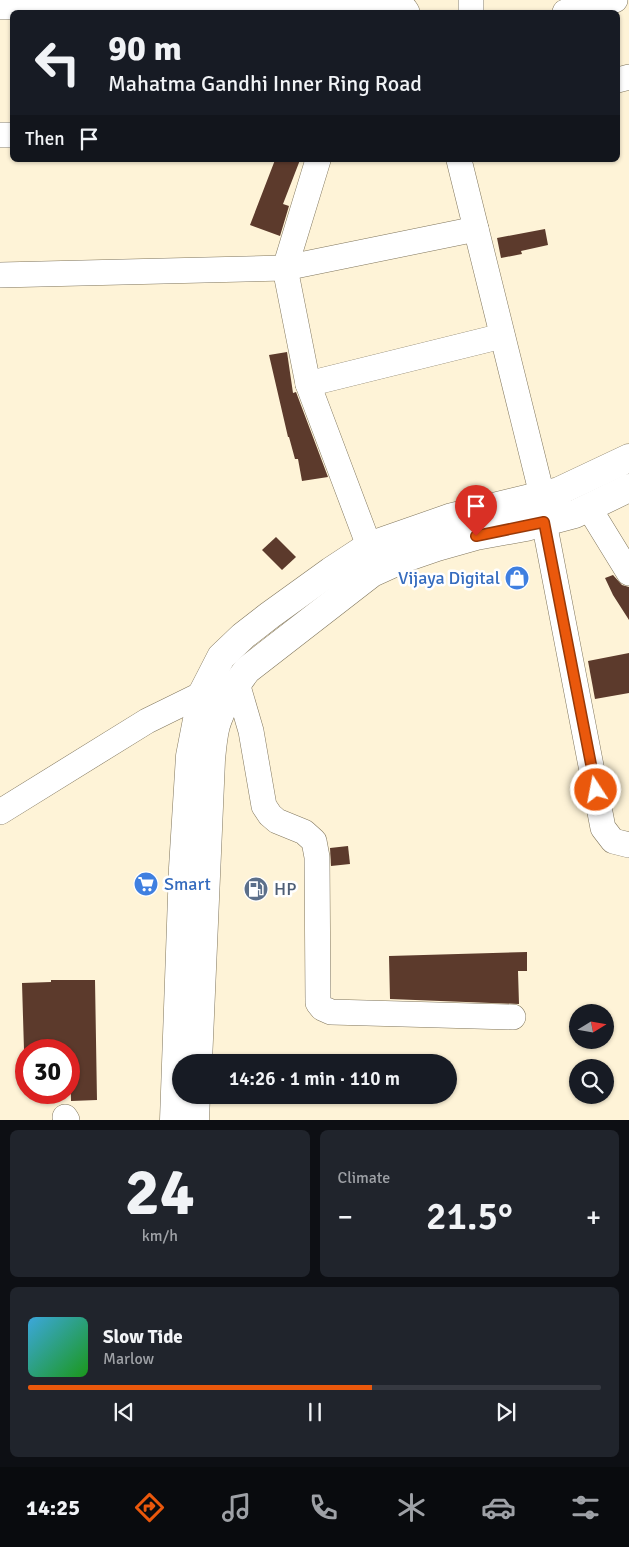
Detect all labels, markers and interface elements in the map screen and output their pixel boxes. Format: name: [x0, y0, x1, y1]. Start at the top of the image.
text: 90 m: [108, 27, 182, 70]
icon: left: [25, 30, 90, 95]
text: Mahatma Gandhi Inner Ring Road: [108, 70, 422, 97]
icon: arrive: [75, 125, 103, 153]
text: Then: [25, 127, 65, 151]
pin: [455, 485, 497, 536]
icon: arrive: [462, 492, 490, 520]
shop icon: Vijaya Digital: [504, 565, 530, 591]
place label: Vijaya Digital: [398, 567, 500, 589]
position arrow: [569, 763, 621, 815]
supermarket icon: Smart: [133, 871, 159, 897]
place label: Smart: [164, 873, 211, 895]
fuel station icon: HP: [243, 876, 269, 902]
place label: HP: [274, 878, 296, 900]
north arrow: [569, 1004, 614, 1049]
map controls: [569, 1004, 614, 1104]
speed limit sign: 30: [15, 1039, 80, 1104]
button: search: [569, 1059, 614, 1104]
text: 14:26 · 1 min · 110 m: [229, 1067, 400, 1091]
text: 24: [125, 1153, 195, 1233]
text: Climate: [338, 1168, 390, 1188]
text: 21.5°: [426, 1193, 513, 1240]
text: −: [338, 1200, 353, 1234]
text: +: [586, 1200, 601, 1234]
text: km/h: [142, 1226, 178, 1246]
text: Slow Tide: [103, 1325, 183, 1349]
text: Marlow: [103, 1349, 154, 1369]
icon: previous: [110, 1398, 138, 1426]
icon: pause: [301, 1398, 329, 1426]
icon: next: [492, 1398, 520, 1426]
icon: directions: [132, 1490, 167, 1525]
icon: music: [219, 1490, 254, 1525]
icon: phone: [306, 1490, 341, 1525]
icon: climate: [394, 1490, 429, 1525]
icon: car: [481, 1490, 516, 1525]
icon: filters: [568, 1490, 603, 1525]
text: 14:25: [26, 1494, 80, 1521]

